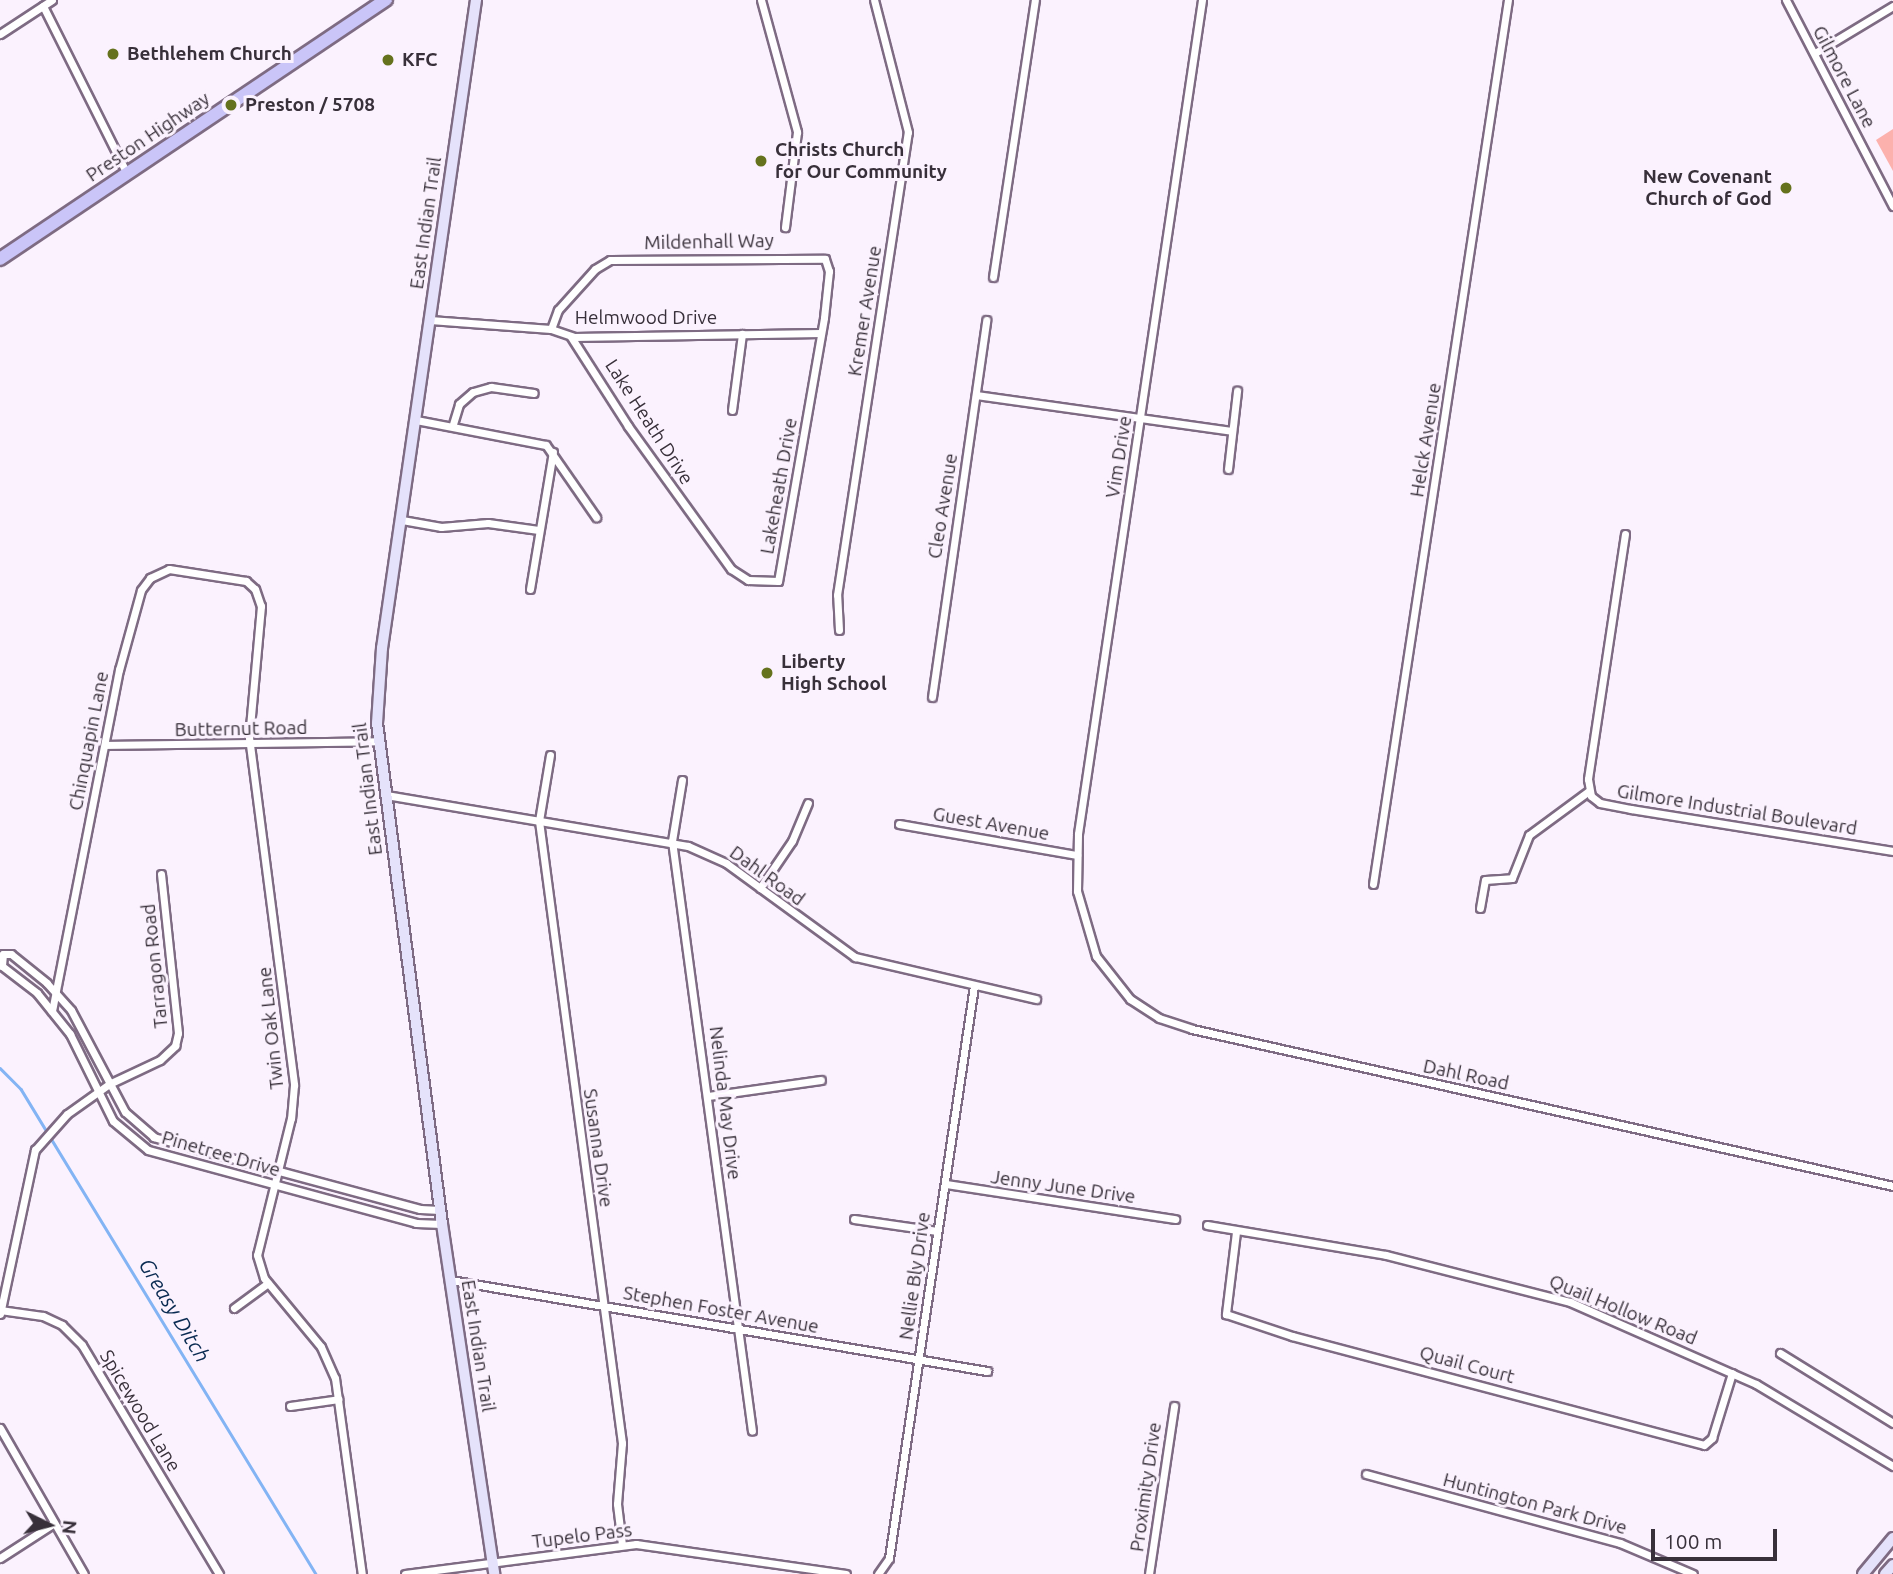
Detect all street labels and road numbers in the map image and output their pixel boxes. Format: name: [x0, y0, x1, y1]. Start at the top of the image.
street label: Gilmore Lane: [1808, 22, 1880, 132]
street label: Preston Highway: [82, 87, 214, 187]
street label: East Indian Trail: [405, 155, 447, 291]
street label: Mildenhall Way: [644, 229, 774, 255]
street label: Kremer Avenue: [843, 244, 887, 378]
street label: Helmwood Drive: [575, 307, 717, 329]
street label: Lake Heath Drive: [600, 355, 698, 489]
street label: Helck Avenue: [1406, 381, 1446, 499]
street label: Vim Drive: [1101, 414, 1137, 500]
street label: Lakeheath Drive: [756, 416, 802, 556]
street label: Cleo Avenue: [923, 452, 963, 560]
street label: Chinquapin Lane: [64, 669, 114, 813]
street label: Butternut Road: [174, 716, 308, 742]
street label: East Indian Trail: [349, 721, 387, 857]
street label: Gilmore Industrial Boulevard: [1615, 780, 1859, 840]
street label: Guest Avenue: [931, 803, 1051, 845]
street label: Dahl Road: [725, 841, 809, 911]
street label: Tarragon Road: [137, 903, 173, 1029]
street label: Twin Oak Lane: [253, 966, 289, 1090]
street label: Nelinda May Drive: [704, 1025, 746, 1181]
street label: Dahl Road: [1421, 1055, 1511, 1095]
street label: Susanna Drive: [578, 1087, 618, 1209]
street label: Pinetree Drive: [159, 1126, 283, 1182]
street label: Jenny June Drive: [989, 1166, 1137, 1208]
street label: Nellie Bly Drive: [895, 1211, 935, 1341]
street label: Quail Hollow Road: [1546, 1270, 1700, 1350]
street label: East Indian Trail: [456, 1278, 500, 1414]
street label: Stephen Foster Avenue: [621, 1282, 821, 1338]
street label: Quail Court: [1417, 1341, 1517, 1389]
street label: Spicewood Lane: [95, 1346, 185, 1476]
street label: Proximity Drive: [1126, 1421, 1166, 1553]
street label: Huntington Park Drive: [1440, 1468, 1630, 1540]
street label: Tupelo Pass: [531, 1519, 633, 1553]

